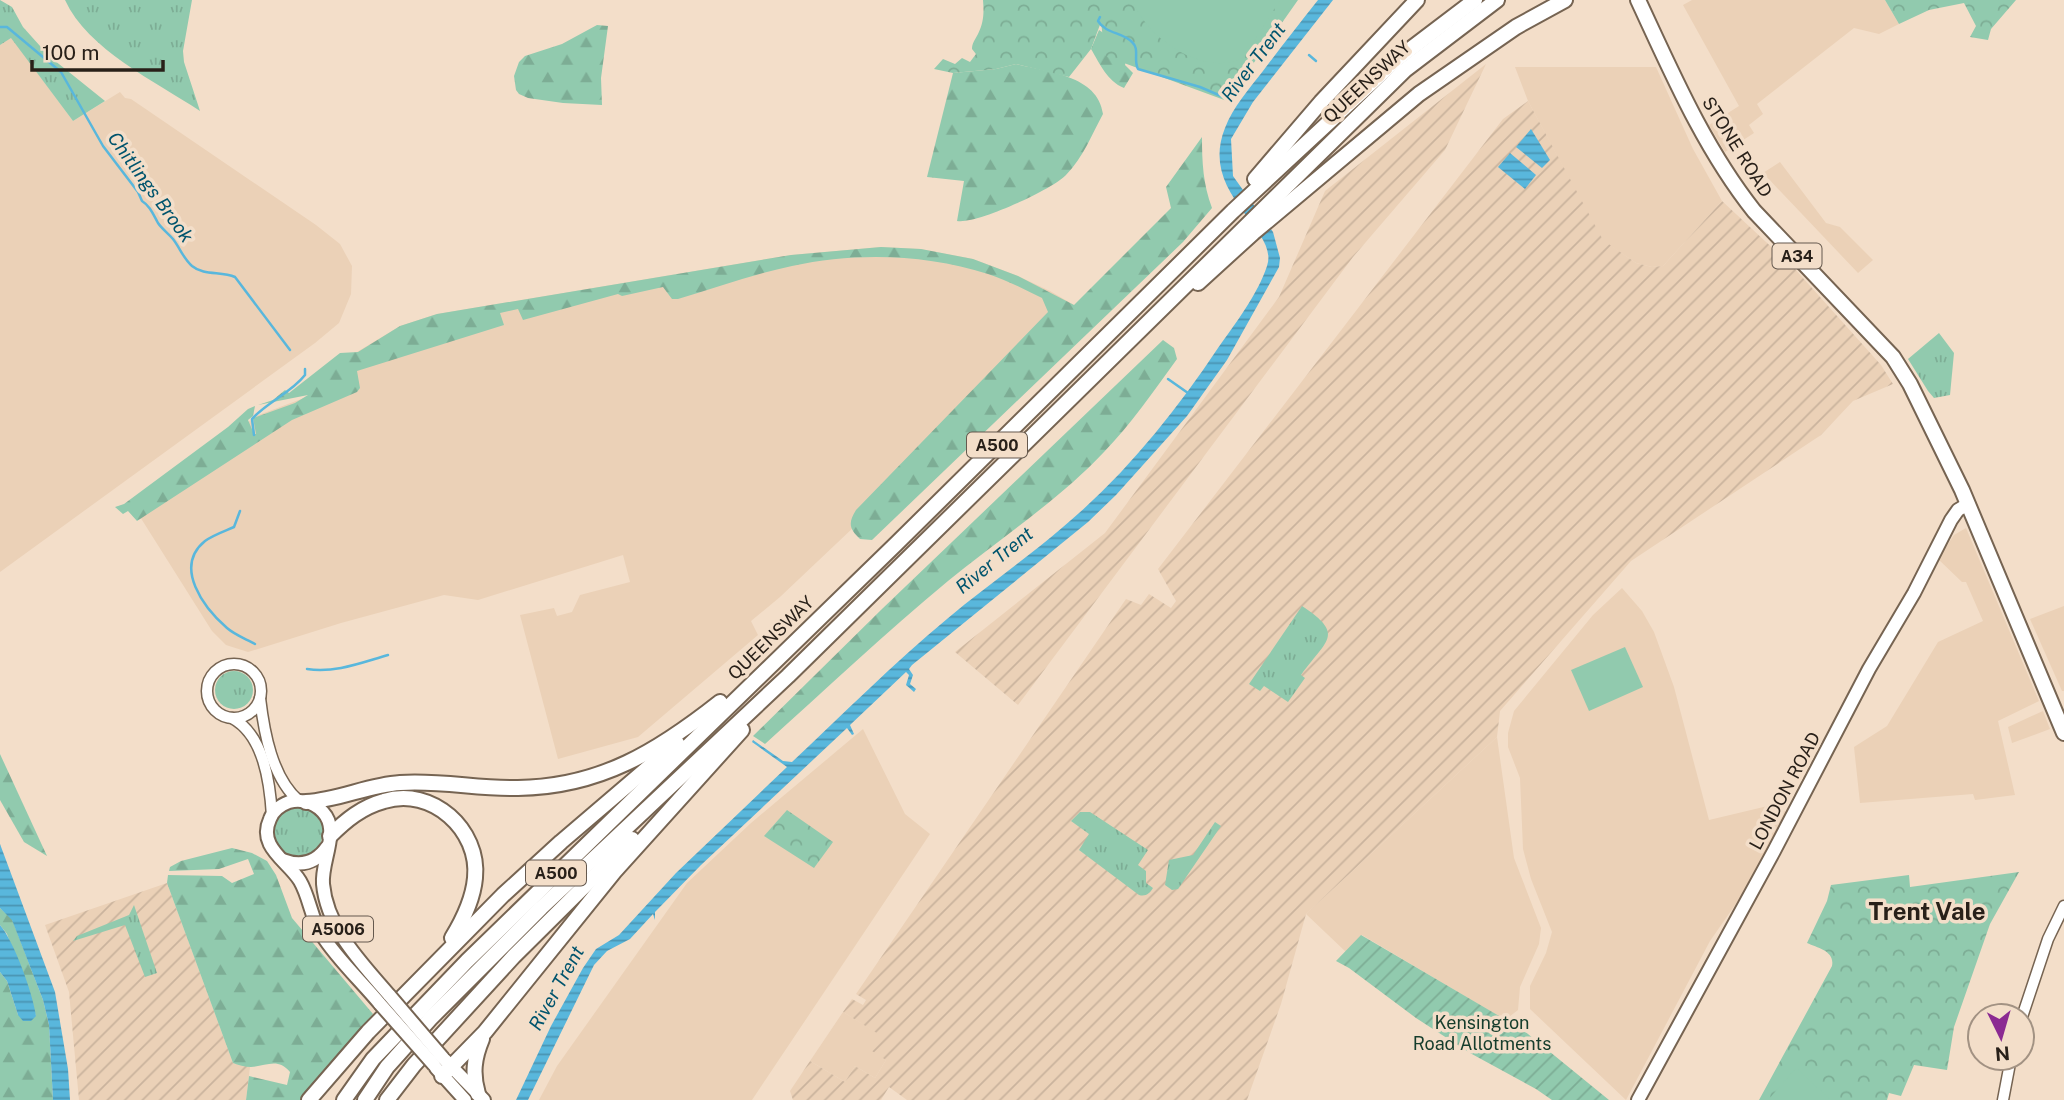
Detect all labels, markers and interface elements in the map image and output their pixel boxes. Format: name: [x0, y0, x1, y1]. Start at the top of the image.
water label: River Trent: [1216, 18, 1290, 106]
scale bar: [32, 28, 163, 72]
street label: QUEENSWAY: [1319, 36, 1415, 127]
text: 100 m: [42, 40, 99, 65]
street label: STONE ROAD: [1698, 93, 1777, 201]
water label: Chitlings Brook: [104, 128, 199, 247]
road number: A34: [1772, 244, 1822, 268]
road number: A500: [967, 432, 1027, 458]
water label: River Trent: [951, 522, 1037, 598]
street label: QUEENSWAY: [723, 591, 818, 684]
street label: LONDON ROAD: [1745, 728, 1824, 853]
road number: A500: [526, 860, 586, 886]
district label: Trent Vale: [1868, 897, 1986, 925]
road number: A5006: [303, 917, 373, 942]
water label: River Trent: [524, 942, 588, 1034]
north arrow: [1966, 1002, 2036, 1072]
park label: Kensington Road Allotments: [1413, 1012, 1551, 1054]
text: N: [1994, 1042, 2011, 1066]

